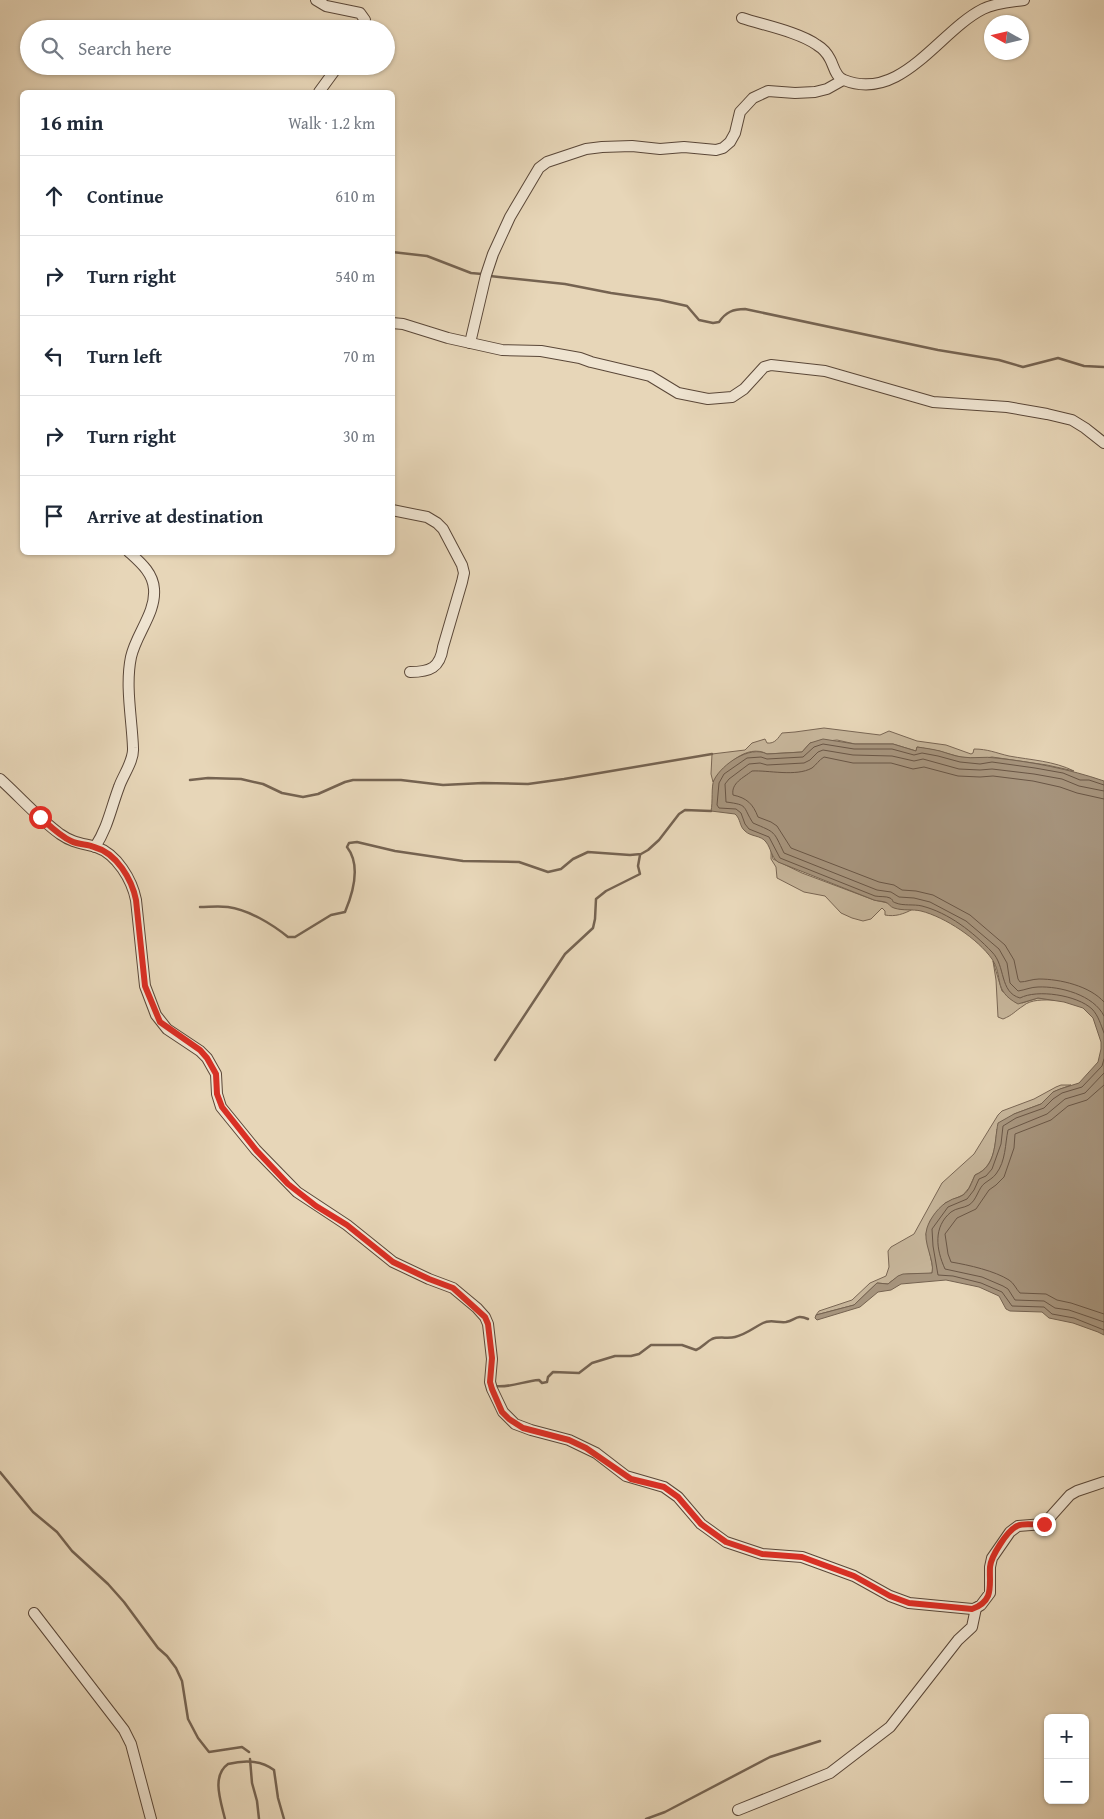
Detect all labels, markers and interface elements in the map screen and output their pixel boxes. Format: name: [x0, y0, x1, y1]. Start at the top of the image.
north arrow: [984, 15, 1029, 60]
search box: [20, 20, 395, 75]
icon: search: [38, 34, 66, 62]
text: Search here: [78, 34, 172, 62]
text: 16 min: [40, 107, 103, 138]
text: Walk · 1.2 km: [288, 111, 375, 135]
icon: ahead: [40, 182, 68, 210]
text: Continue: [87, 182, 164, 210]
text: 610 m: [335, 184, 375, 208]
icon: right: [40, 262, 68, 290]
text: Turn right: [87, 262, 176, 290]
text: 540 m: [335, 264, 375, 288]
icon: left: [40, 342, 68, 370]
text: Turn left: [87, 342, 162, 370]
text: 70 m: [343, 344, 375, 368]
icon: right: [40, 422, 68, 450]
text: Turn right: [87, 422, 176, 450]
text: 30 m: [343, 424, 375, 448]
icon: arrive: [40, 502, 68, 530]
text: Arrive at destination: [87, 502, 263, 530]
route start: [29, 806, 52, 829]
route end: [1033, 1513, 1056, 1536]
map controls: [1044, 1714, 1089, 1804]
button: +: [1044, 1714, 1089, 1759]
button: −: [1044, 1759, 1089, 1804]

